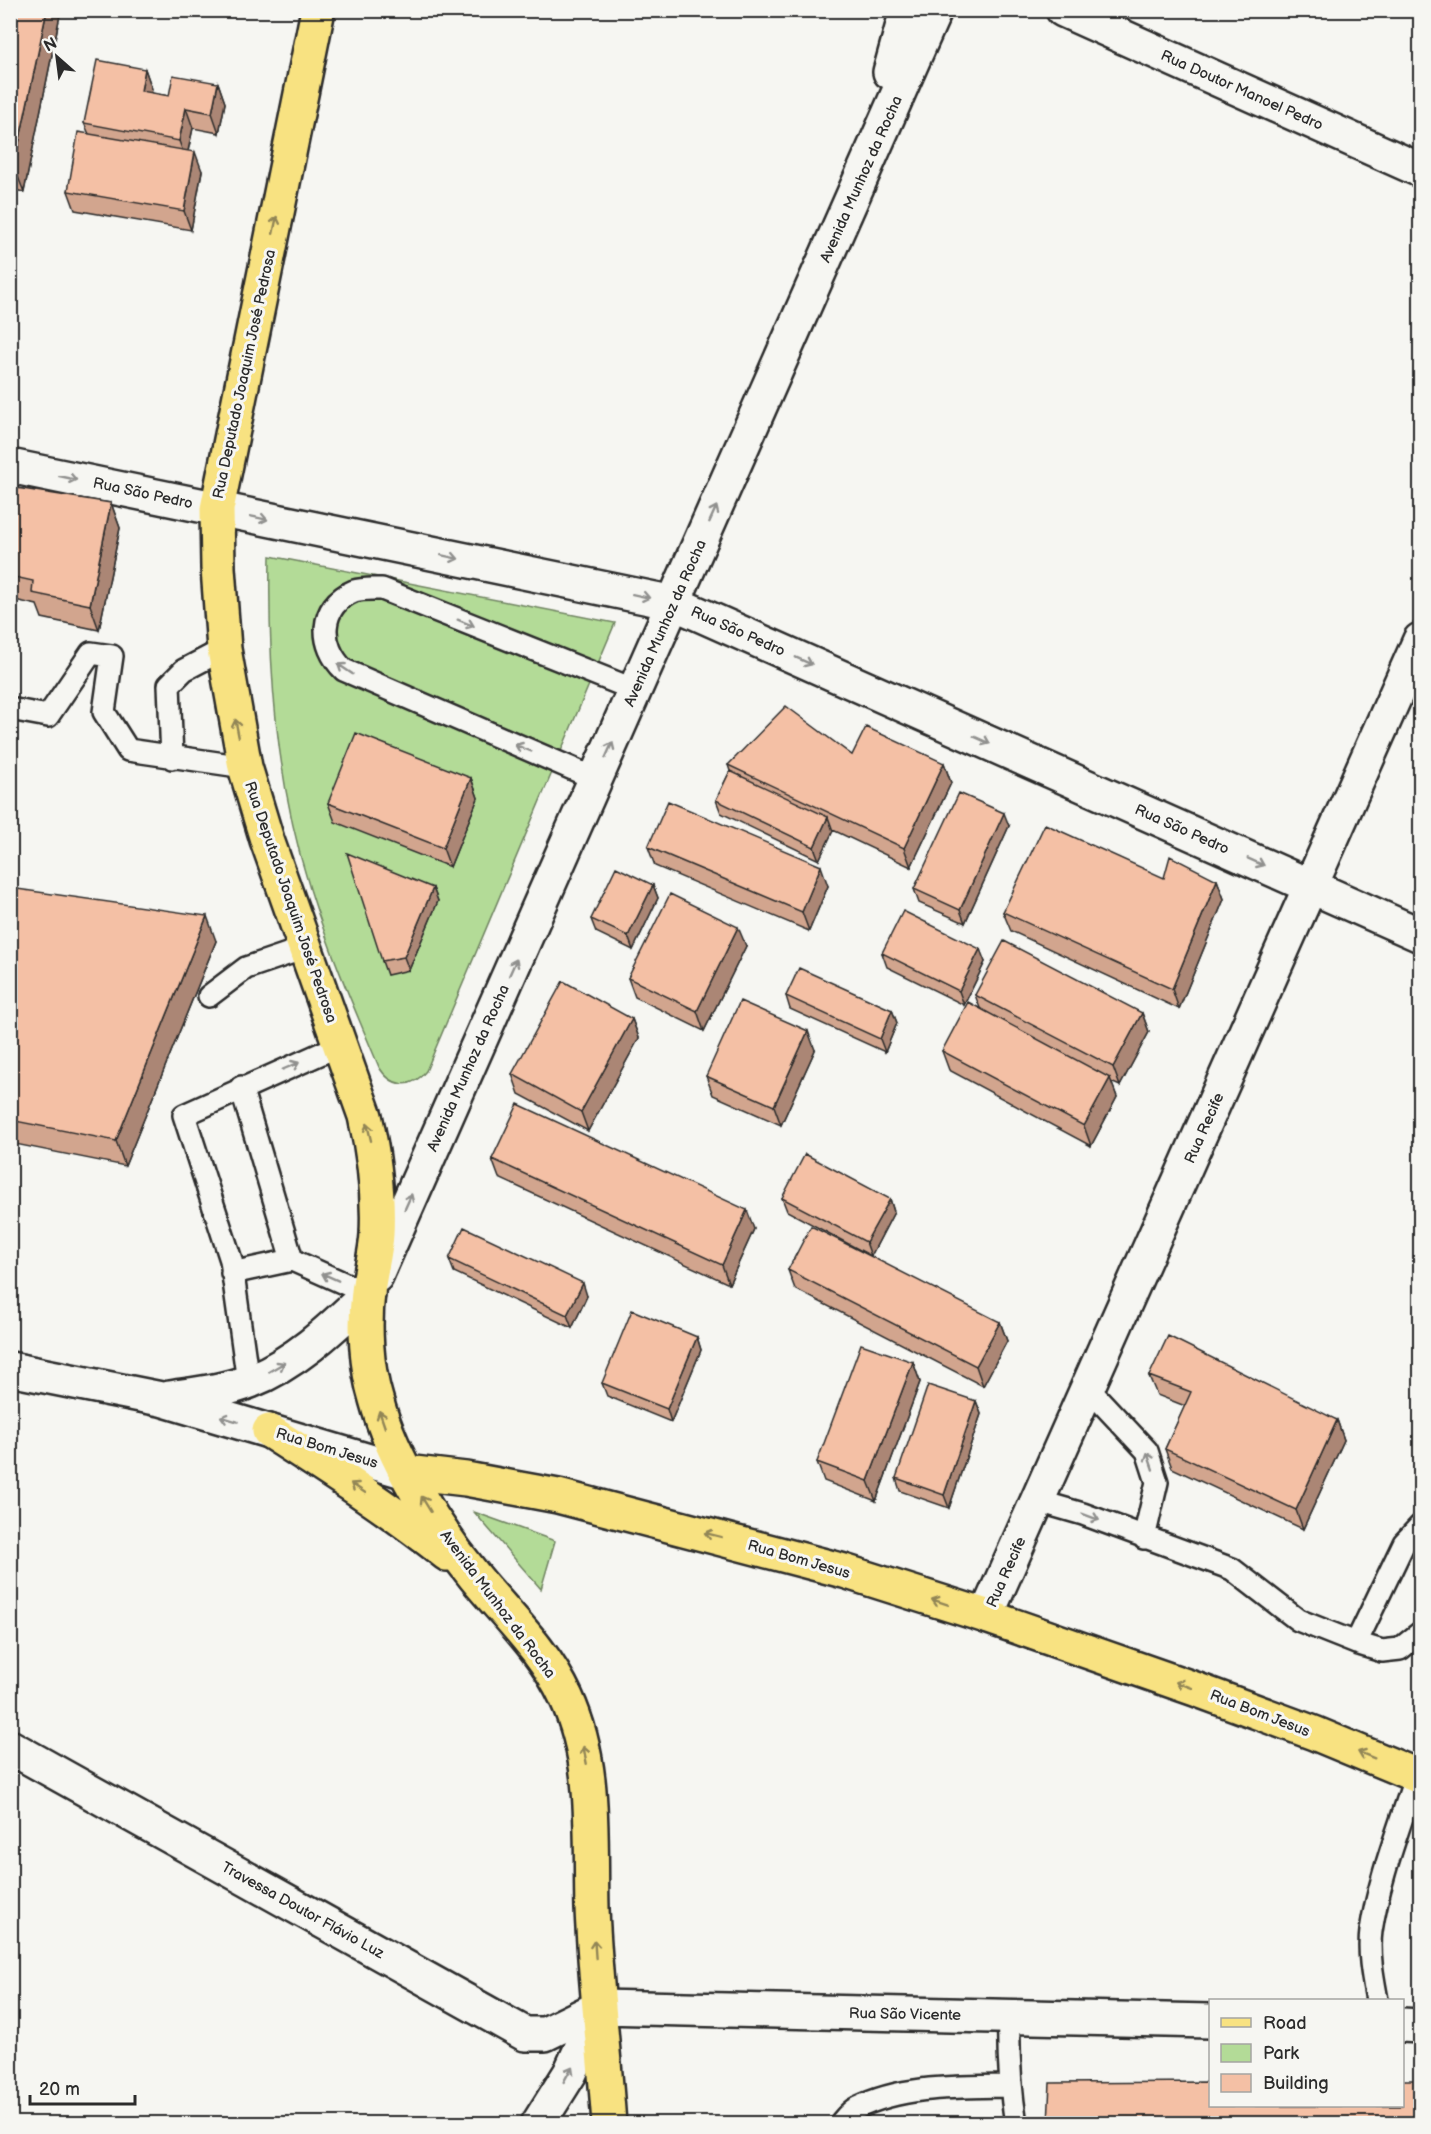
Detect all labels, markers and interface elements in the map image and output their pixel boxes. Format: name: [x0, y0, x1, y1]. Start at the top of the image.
north arrow: [27, 27, 87, 87]
text: N: [41, 34, 60, 56]
street label: Rua Doutor Manoel Pedro: [1158, 46, 1326, 135]
street label: Avenida Munhoz da Rocha: [816, 93, 907, 266]
one-way arrow: [270, 216, 281, 235]
street label: Rua Deputado Joaquim José Pedrosa: [209, 248, 280, 500]
one-way arrow: [57, 473, 77, 484]
street label: Rua São Pedro: [91, 474, 194, 513]
one-way arrow: [708, 505, 719, 523]
one-way arrow: [249, 512, 268, 524]
street label: Avenida Munhoz da Rocha: [620, 537, 711, 710]
one-way arrow: [439, 552, 459, 563]
one-way arrow: [630, 591, 650, 602]
street label: Rua São Pedro: [688, 602, 788, 661]
one-way arrow: [456, 618, 475, 629]
one-way arrow: [794, 655, 812, 667]
one-way arrow: [336, 662, 353, 675]
one-way arrow: [231, 719, 242, 738]
one-way arrow: [972, 735, 991, 746]
one-way arrow: [514, 741, 532, 753]
one-way arrow: [603, 741, 615, 759]
street label: Rua Deputado Joaquim José Pedrosa: [240, 779, 341, 1026]
street label: Rua São Pedro: [1132, 800, 1232, 859]
one-way arrow: [1247, 856, 1265, 868]
one-way arrow: [508, 958, 519, 976]
street label: Avenida Munhoz da Rocha: [423, 982, 514, 1155]
one-way arrow: [281, 1060, 299, 1071]
street label: Rua Recife: [1180, 1090, 1229, 1167]
one-way arrow: [362, 1123, 374, 1142]
one-way arrow: [403, 1194, 415, 1212]
one-way arrow: [321, 1271, 339, 1283]
one-way arrow: [268, 1361, 285, 1373]
one-way arrow: [376, 1410, 387, 1429]
one-way arrow: [220, 1413, 239, 1424]
street label: Rua Bom Jesus: [274, 1424, 381, 1473]
one-way arrow: [1144, 1452, 1155, 1471]
one-way arrow: [351, 1482, 367, 1494]
one-way arrow: [419, 1496, 431, 1513]
one-way arrow: [1082, 1512, 1100, 1523]
street label: Avenida Munhoz da Rocha: [436, 1526, 560, 1682]
one-way arrow: [704, 1529, 723, 1541]
street label: Rua Recife: [982, 1534, 1031, 1611]
street label: Rua Bom Jesus: [745, 1536, 853, 1583]
one-way arrow: [931, 1595, 950, 1606]
one-way arrow: [1176, 1678, 1194, 1689]
street label: Rua Bom Jesus: [1207, 1686, 1313, 1741]
one-way arrow: [579, 1745, 590, 1765]
one-way arrow: [1358, 1749, 1376, 1760]
street label: Travessa Doutor Flávio Luz: [218, 1858, 388, 1963]
one-way arrow: [589, 1939, 600, 1959]
legend: [1209, 1999, 1404, 2107]
street label: Rua São Vicente: [849, 2004, 961, 2025]
text: Road: [1263, 2013, 1307, 2034]
text: Park: [1263, 2043, 1299, 2064]
one-way arrow: [563, 2065, 574, 2083]
scale bar: [30, 2068, 135, 2106]
text: Building: [1263, 2073, 1329, 2094]
text: 20 m: [39, 2079, 80, 2100]

